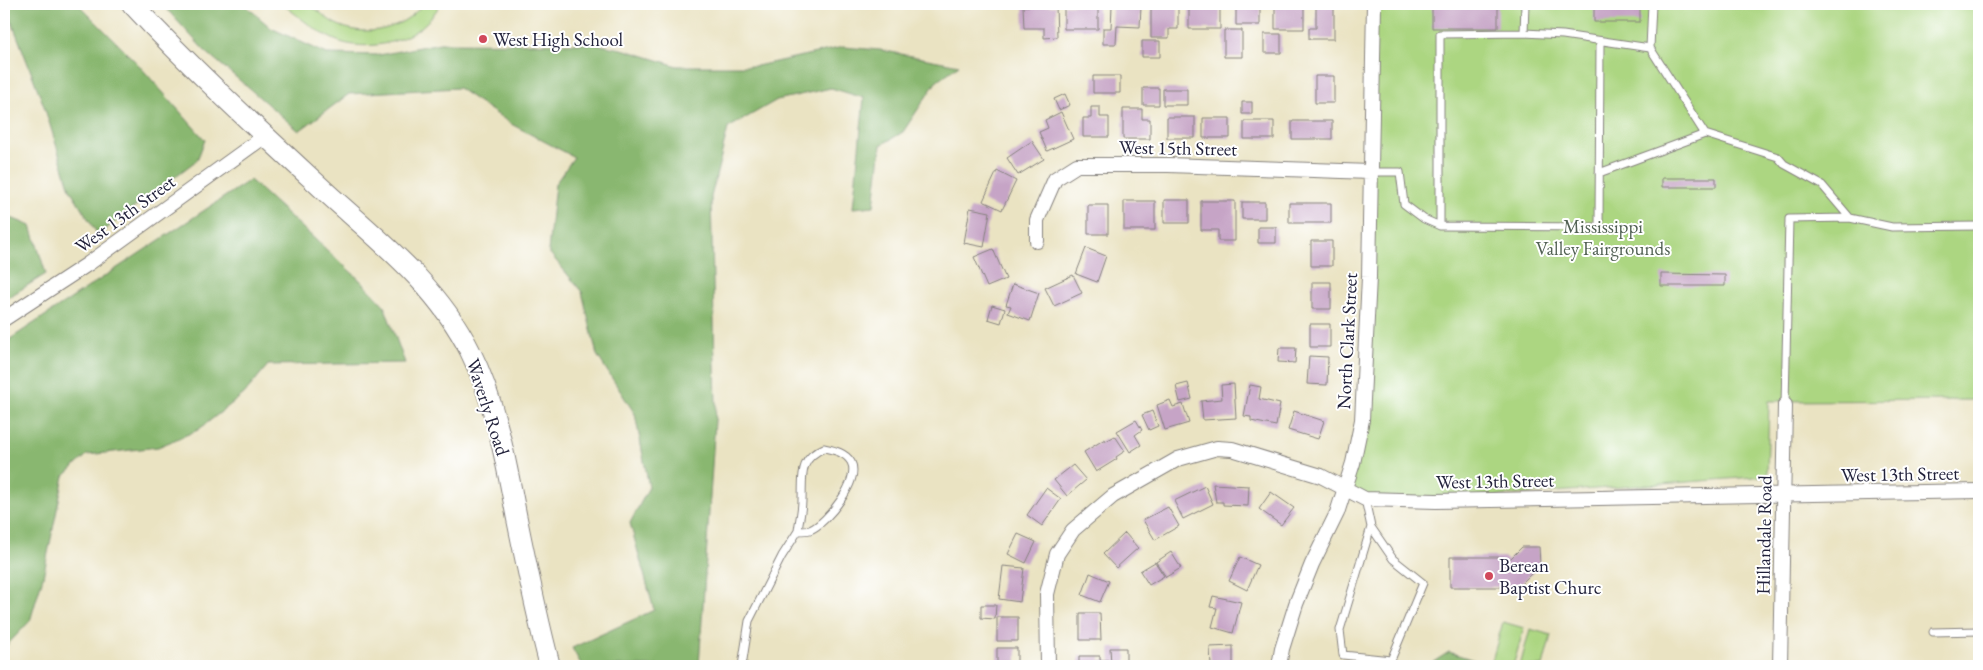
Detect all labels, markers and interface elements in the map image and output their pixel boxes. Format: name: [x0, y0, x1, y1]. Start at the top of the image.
place label: West High School: [493, 27, 624, 52]
marker: West High School: [477, 33, 489, 45]
street label: West 15th Street: [1119, 134, 1237, 162]
street label: West 13th Street: [70, 169, 180, 259]
park label: Mississippi Valley Fairgrounds: [1536, 214, 1670, 261]
street label: North Clark Street: [1331, 272, 1363, 410]
street label: Waverly Road: [461, 355, 516, 459]
street label: West 13th Street: [1841, 460, 1959, 488]
street label: West 13th Street: [1436, 467, 1554, 495]
street label: Hillandale Road: [1750, 475, 1778, 595]
place label: Berean Baptist Churc: [1499, 553, 1602, 600]
marker: Berean Baptist Churc: [1483, 570, 1495, 582]

